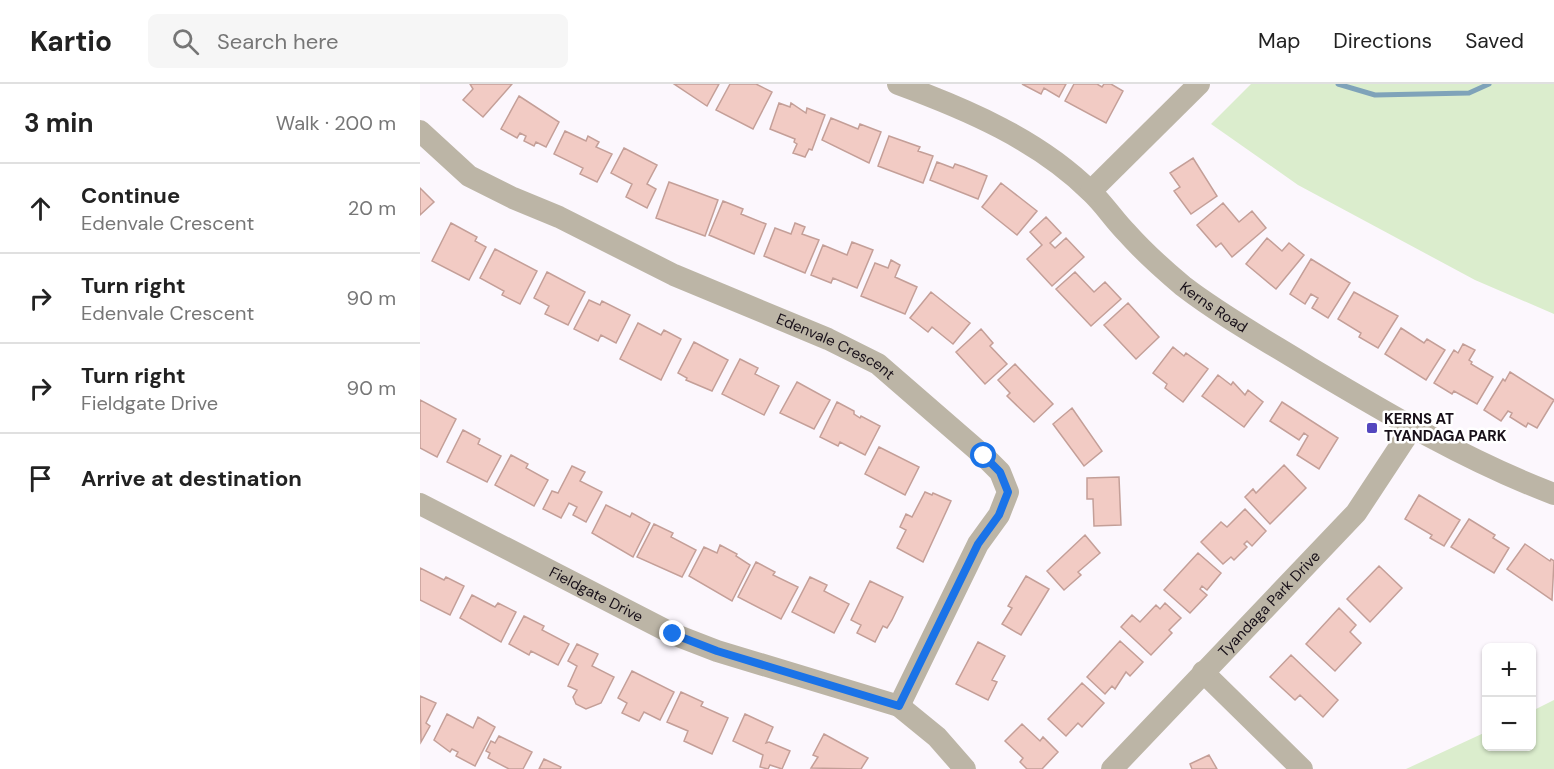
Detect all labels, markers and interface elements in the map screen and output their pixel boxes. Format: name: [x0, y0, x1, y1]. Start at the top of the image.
search box: [148, 14, 568, 68]
text: Kartio: [30, 23, 112, 60]
icon: search: [169, 25, 202, 58]
text: Search here: [217, 27, 338, 56]
text: Map: [1258, 27, 1300, 55]
text: Directions: [1333, 27, 1432, 55]
text: Saved: [1465, 27, 1524, 55]
text: 3 min: [24, 106, 93, 140]
text: Walk · 200 m: [276, 110, 396, 136]
text: Continue: [81, 181, 180, 210]
icon: ahead: [24, 192, 57, 225]
text: 20 m: [348, 195, 396, 221]
text: Edenvale Crescent: [81, 210, 254, 236]
text: Turn right: [81, 271, 186, 300]
street label: Kerns Road: [1176, 277, 1251, 337]
icon: right: [24, 282, 57, 315]
text: 90 m: [347, 285, 396, 311]
text: Edenvale Crescent: [81, 300, 254, 326]
street label: Edenvale Crescent: [773, 309, 899, 384]
text: Turn right: [81, 361, 186, 390]
icon: right: [24, 372, 57, 405]
text: 90 m: [347, 375, 396, 401]
text: Fieldgate Drive: [81, 390, 218, 416]
place label: KERNS AT TYANDAGA PARK: [1384, 409, 1507, 446]
marker: KERNS AT TYANDAGA PARK: [1365, 421, 1379, 435]
route start: [970, 442, 996, 468]
icon: arrive: [24, 462, 57, 495]
text: Arrive at destination: [81, 464, 302, 493]
street label: Tyandaga Park Drive: [1214, 546, 1325, 661]
street label: Fieldgate Drive: [546, 562, 647, 627]
route end: [659, 620, 685, 646]
map controls: [1482, 643, 1536, 751]
button: +: [1482, 643, 1536, 697]
button: −: [1482, 697, 1536, 751]

